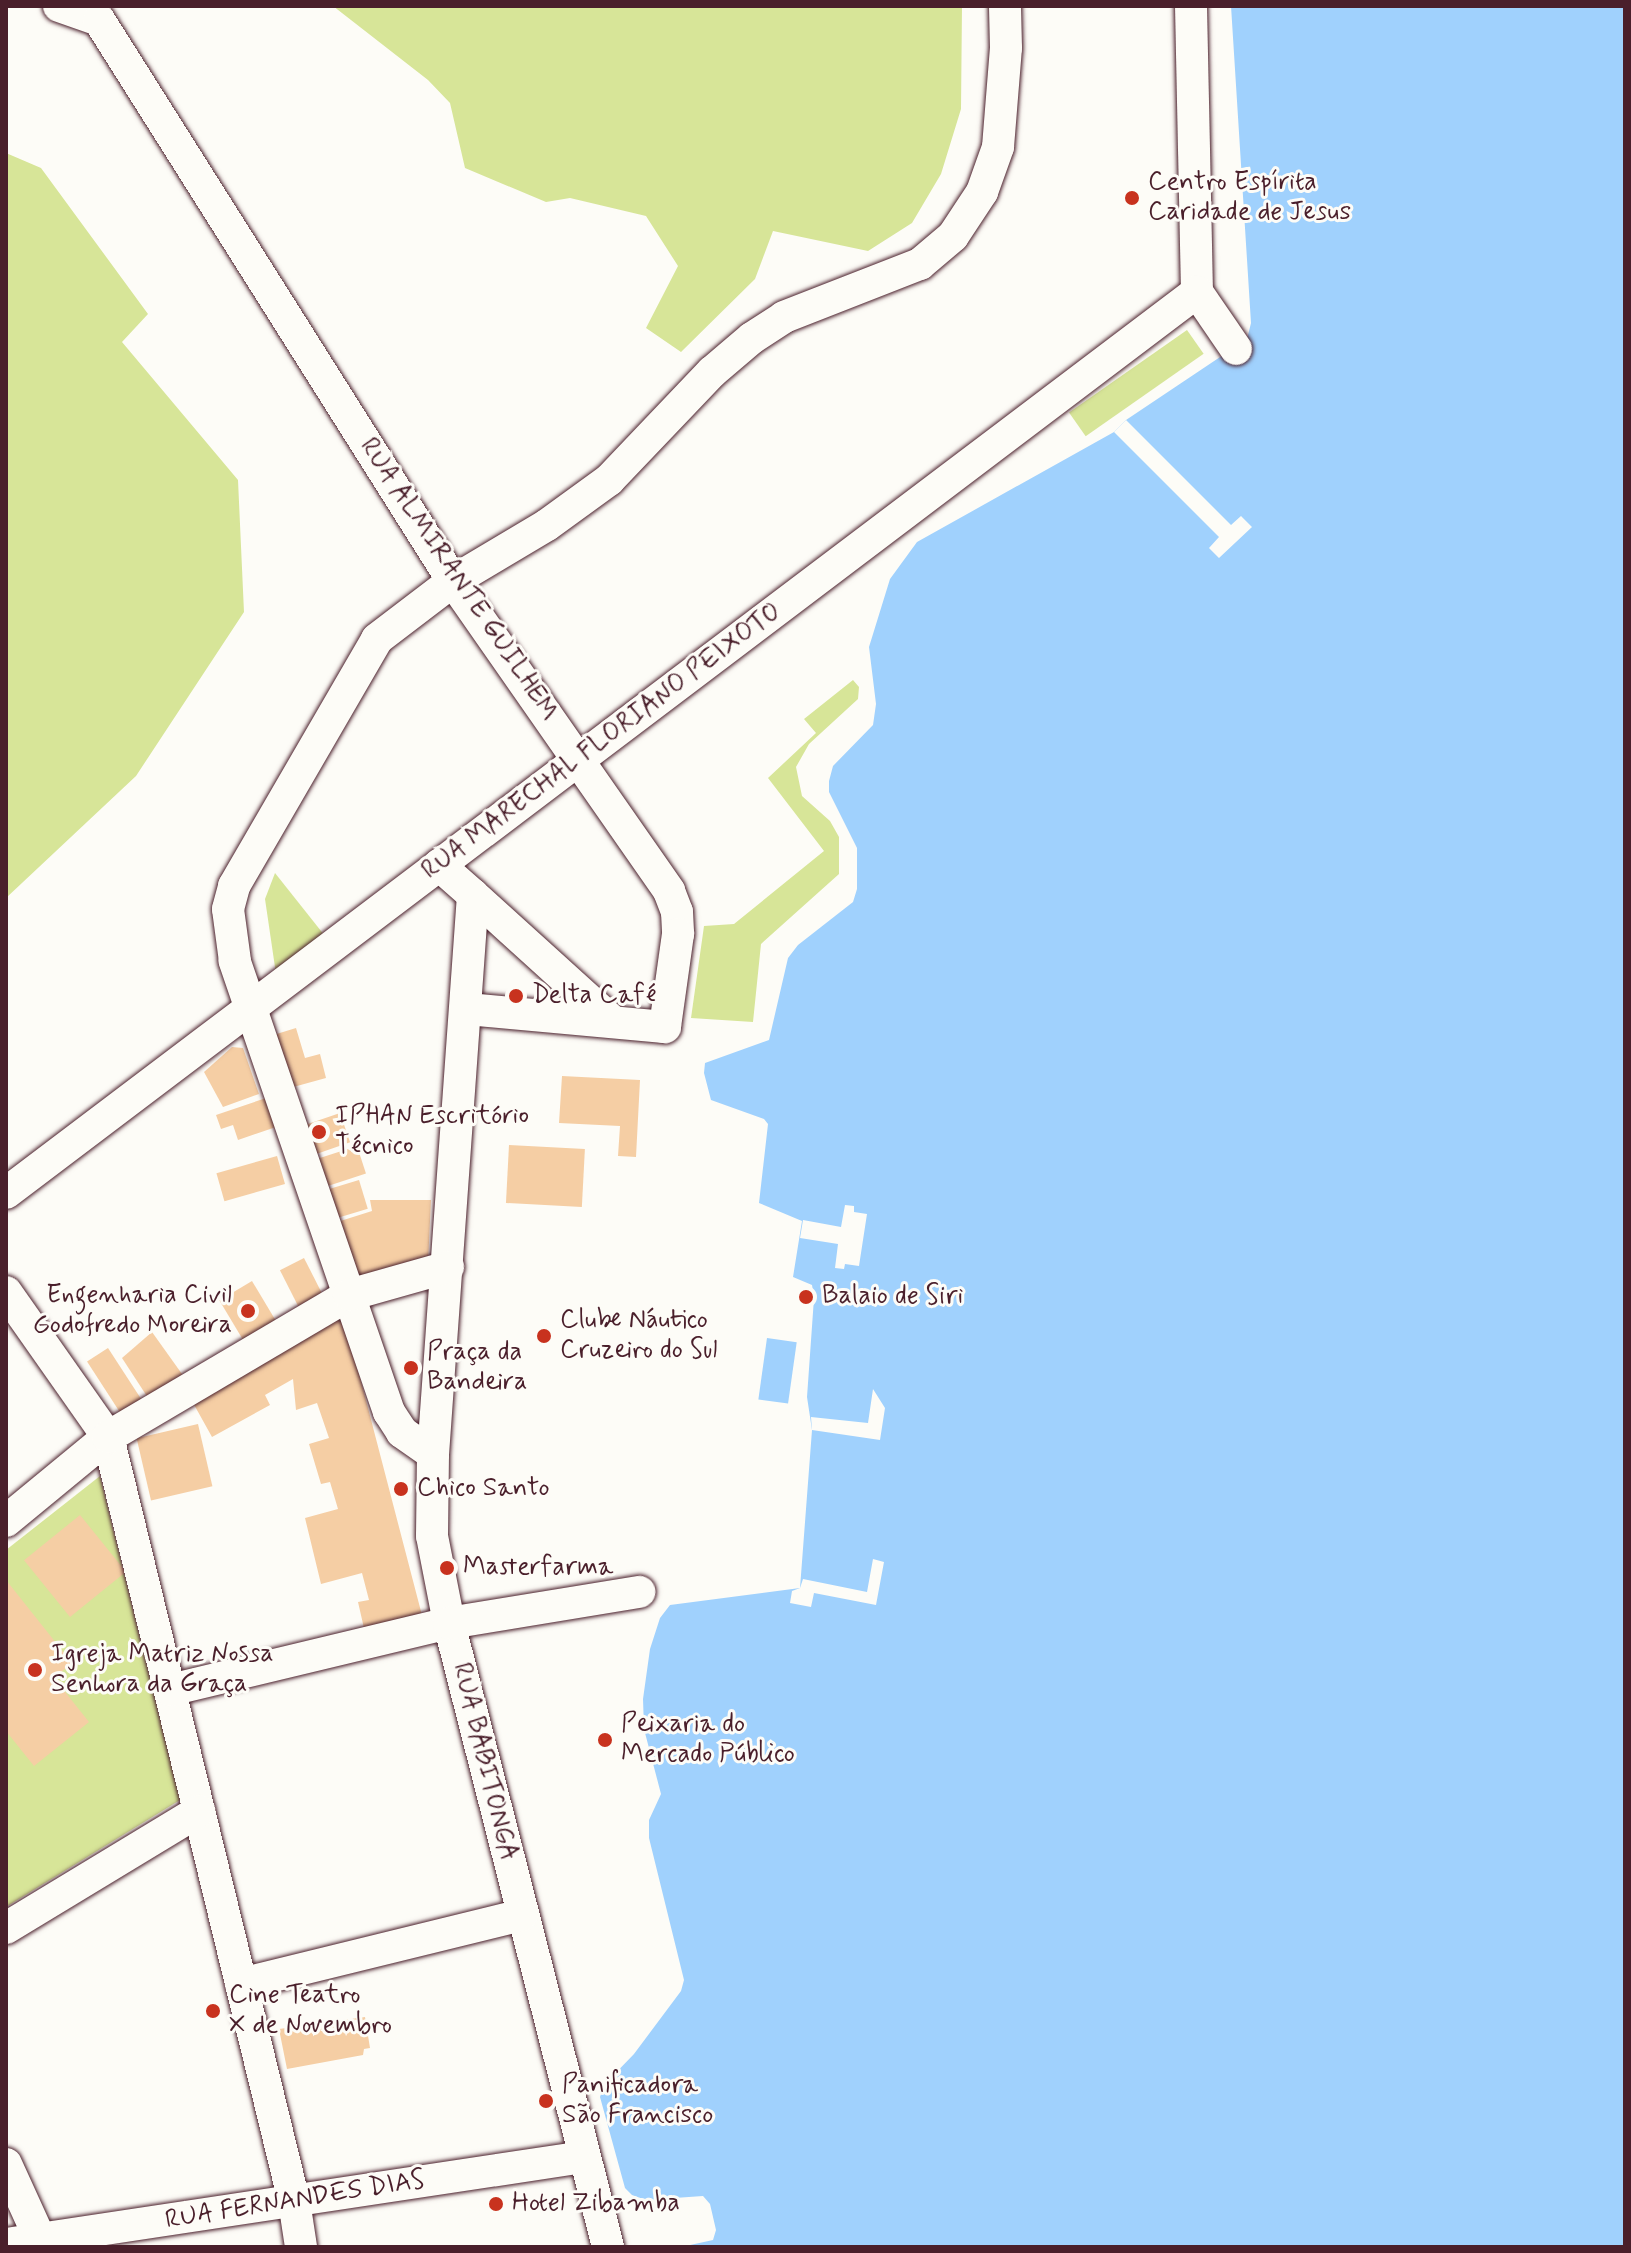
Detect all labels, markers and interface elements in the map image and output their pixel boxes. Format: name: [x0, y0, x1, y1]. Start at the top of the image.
place label: Centro Espírita Caridade de Jesus: [1148, 167, 1349, 228]
marker: Centro Espírita Caridade de Jesus: [1123, 189, 1141, 207]
street label: RUA ALMIRANTE GUILHEM: [351, 432, 565, 728]
street label: RUA MARECHAL FLORIANO PEIXOTO: [414, 595, 790, 889]
place label: Delta Café: [532, 980, 654, 1012]
marker: Delta Café: [507, 987, 525, 1005]
place label: IPHAN Escritório Técnico: [335, 1101, 529, 1162]
marker: IPHAN Escritório Técnico: [310, 1123, 328, 1141]
place label: Engenharia Civil Godofredo Moreira: [31, 1280, 232, 1342]
place label: Balaio de Siri: [822, 1281, 964, 1313]
marker: Balaio de Siri: [797, 1288, 815, 1306]
marker: Engenharia Civil Godofredo Moreira: [239, 1302, 257, 1320]
place label: Clube Náutico Cruzeiro do Sul: [560, 1305, 722, 1366]
marker: Clube Náutico Cruzeiro do Sul: [535, 1327, 553, 1345]
place label: Praça da Bandeira: [427, 1337, 527, 1398]
marker: Praça da Bandeira: [402, 1359, 420, 1377]
place label: Chico Santo: [417, 1473, 546, 1505]
marker: Chico Santo: [392, 1480, 410, 1498]
place label: Masterfarma: [463, 1552, 613, 1584]
marker: Masterfarma: [438, 1559, 456, 1577]
place label: Igreja Matriz Nossa Senhora da Graça: [51, 1639, 274, 1700]
street label: RUA BABITONGA: [444, 1660, 524, 1864]
marker: Igreja Matriz Nossa Senhora da Graça: [26, 1661, 44, 1679]
place label: Peixaria do Mercado Público: [621, 1709, 796, 1770]
marker: Peixaria do Mercado Público: [596, 1731, 614, 1749]
place label: Cine Teatro X de Novembro: [229, 1980, 391, 2042]
marker: Cine Teatro X de Novembro: [204, 2002, 222, 2020]
place label: Panificadora São Francisco: [562, 2070, 714, 2132]
marker: Panificadora São Francisco: [537, 2092, 555, 2110]
street label: RUA FERNANDES DIAS: [162, 2165, 428, 2237]
place label: Hotel Zibamba: [512, 2188, 682, 2220]
marker: Hotel Zibamba: [487, 2195, 505, 2213]

